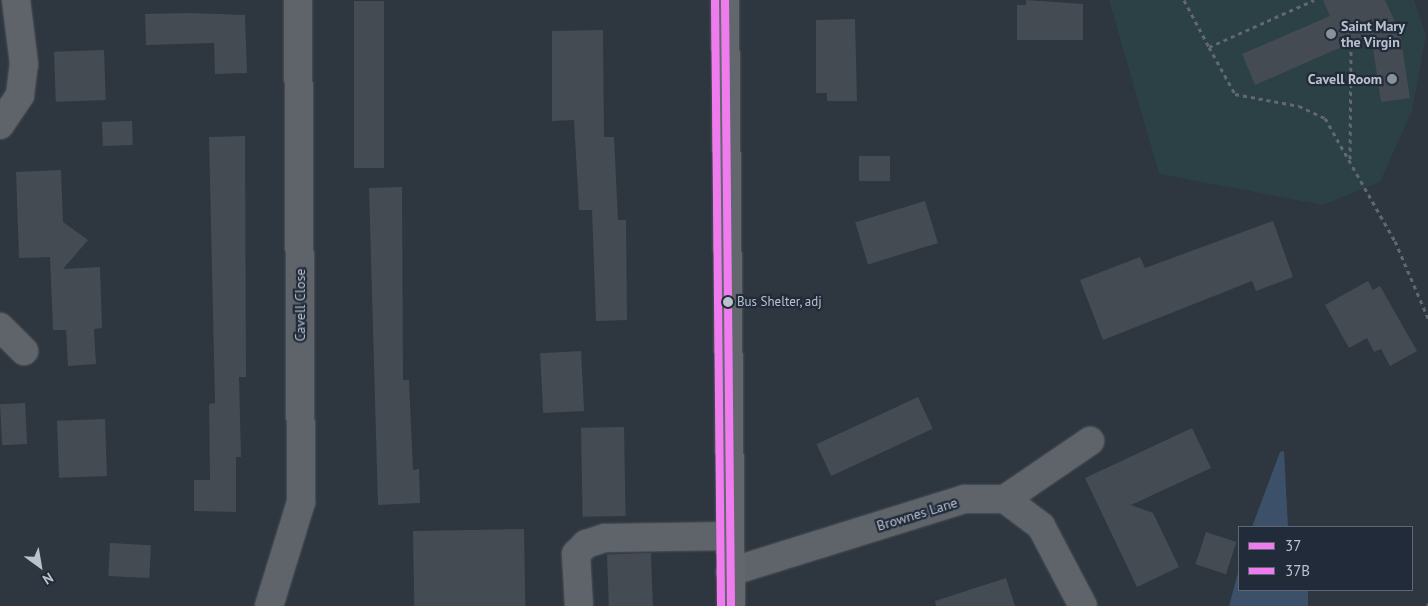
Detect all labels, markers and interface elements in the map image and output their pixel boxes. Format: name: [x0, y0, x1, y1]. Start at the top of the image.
place label: Saint Mary the Virgin: [1341, 18, 1405, 50]
marker: Saint Mary the Virgin: [1325, 28, 1337, 40]
place label: Cavell Room: [1308, 71, 1382, 87]
marker: Cavell Room: [1386, 73, 1398, 85]
street label: Cavell Close: [292, 269, 308, 341]
place label: Bus Shelter, adj: [737, 294, 823, 310]
marker: Bus Shelter, adj: [723, 297, 733, 307]
street label: Brownes Lane: [875, 494, 959, 534]
legend: [1238, 526, 1413, 591]
text: 37: [1285, 536, 1301, 555]
north arrow: [15, 541, 65, 591]
text: 37B: [1285, 561, 1310, 580]
text: N: [39, 569, 57, 589]

